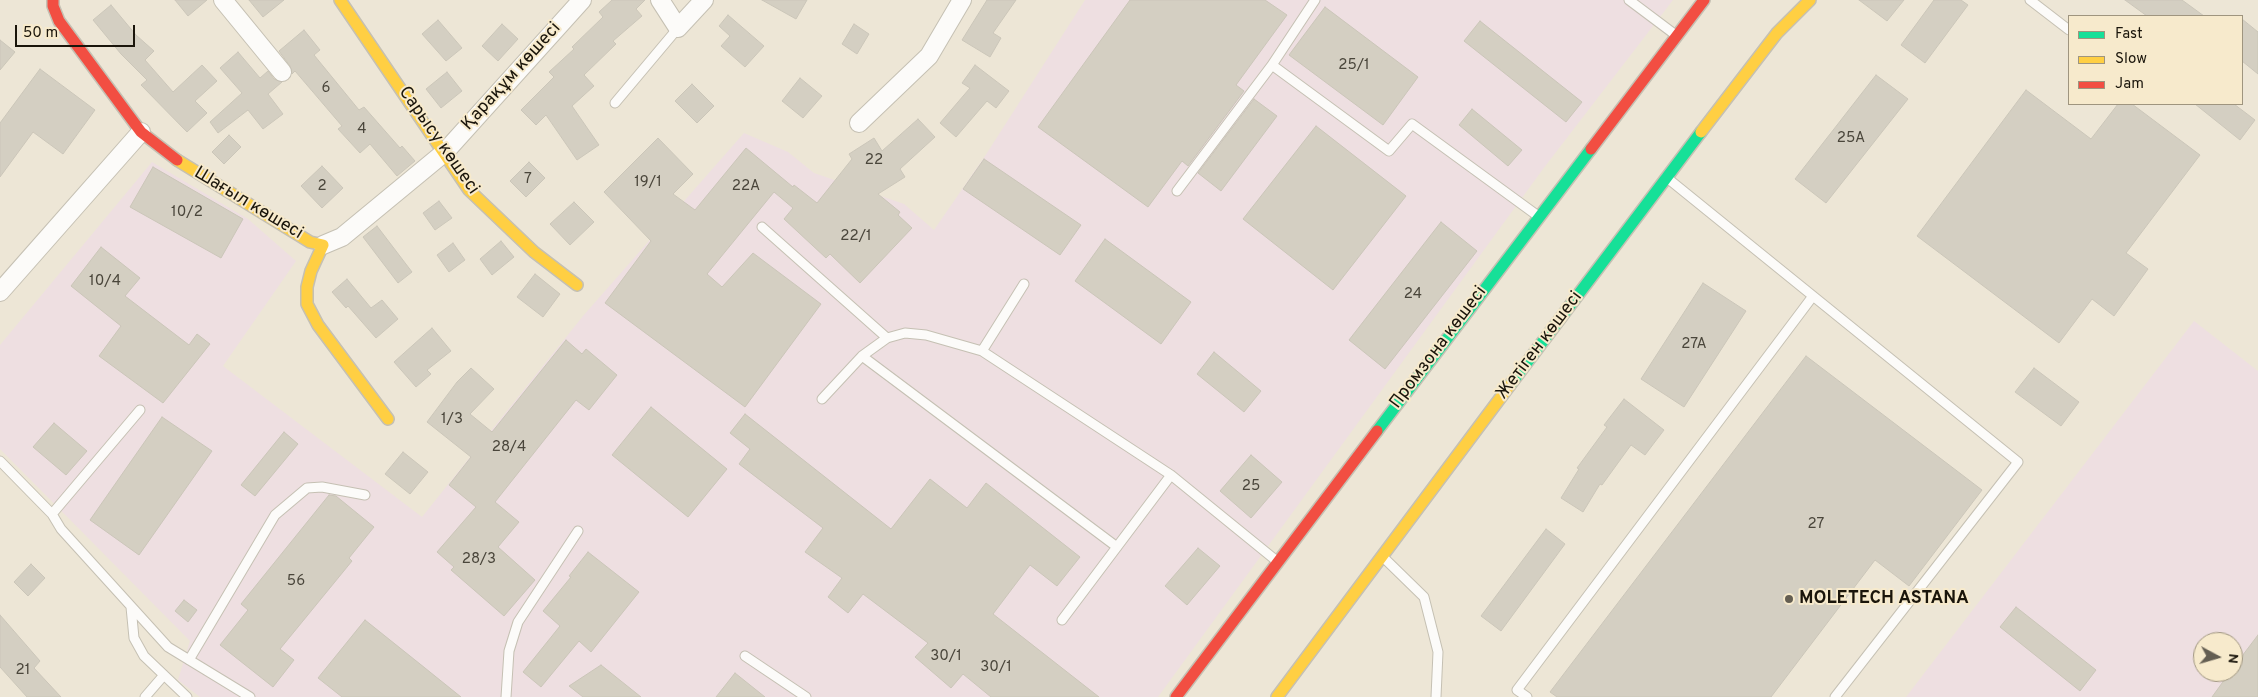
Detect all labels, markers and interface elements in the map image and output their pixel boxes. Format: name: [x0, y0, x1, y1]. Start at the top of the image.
scale bar: [18, 15, 138, 47]
legend: [2068, 15, 2243, 105]
street label: Қарақұм көшесі: [458, 19, 566, 135]
text: 50 m: [23, 24, 58, 43]
text: Fast: [2115, 25, 2143, 44]
text: Slow: [2115, 50, 2147, 69]
house number: 25/1: [1338, 57, 1370, 75]
text: Jam: [2115, 75, 2144, 94]
house number: 6: [322, 80, 330, 98]
street label: Сарысу көшесі: [393, 83, 483, 199]
house number: 4: [357, 121, 367, 139]
house number: 25А: [1837, 130, 1865, 148]
house number: 22: [865, 152, 883, 170]
street label: Шағыл көшесі: [190, 163, 306, 245]
house number: 7: [524, 171, 532, 189]
house number: 19/1: [634, 174, 662, 192]
house number: 2: [317, 178, 327, 196]
house number: 22А: [732, 178, 760, 196]
house number: 10/2: [171, 204, 203, 222]
house number: 22/1: [840, 228, 872, 246]
house number: 10/4: [89, 273, 121, 291]
street label: Промзона көшесі: [1386, 283, 1492, 413]
house number: 24: [1404, 286, 1422, 304]
street label: Жетіген көшесі: [1492, 288, 1588, 404]
house number: 27А: [1681, 336, 1707, 354]
house number: 1/3: [441, 411, 463, 429]
house number: 28/4: [492, 439, 526, 457]
house number: 25: [1242, 478, 1260, 496]
house number: 27: [1808, 516, 1824, 534]
house number: 28/3: [462, 551, 496, 569]
house number: 56: [287, 573, 305, 591]
place label: MOLETECH ASTANA: [1799, 588, 1969, 610]
marker: MOLETECH ASTANA: [1783, 593, 1795, 605]
north arrow: [2193, 632, 2243, 682]
house number: 30/1: [930, 648, 962, 666]
text: N: [2223, 653, 2241, 664]
house number: 30/1: [980, 659, 1012, 677]
house number: 21: [16, 662, 30, 680]

